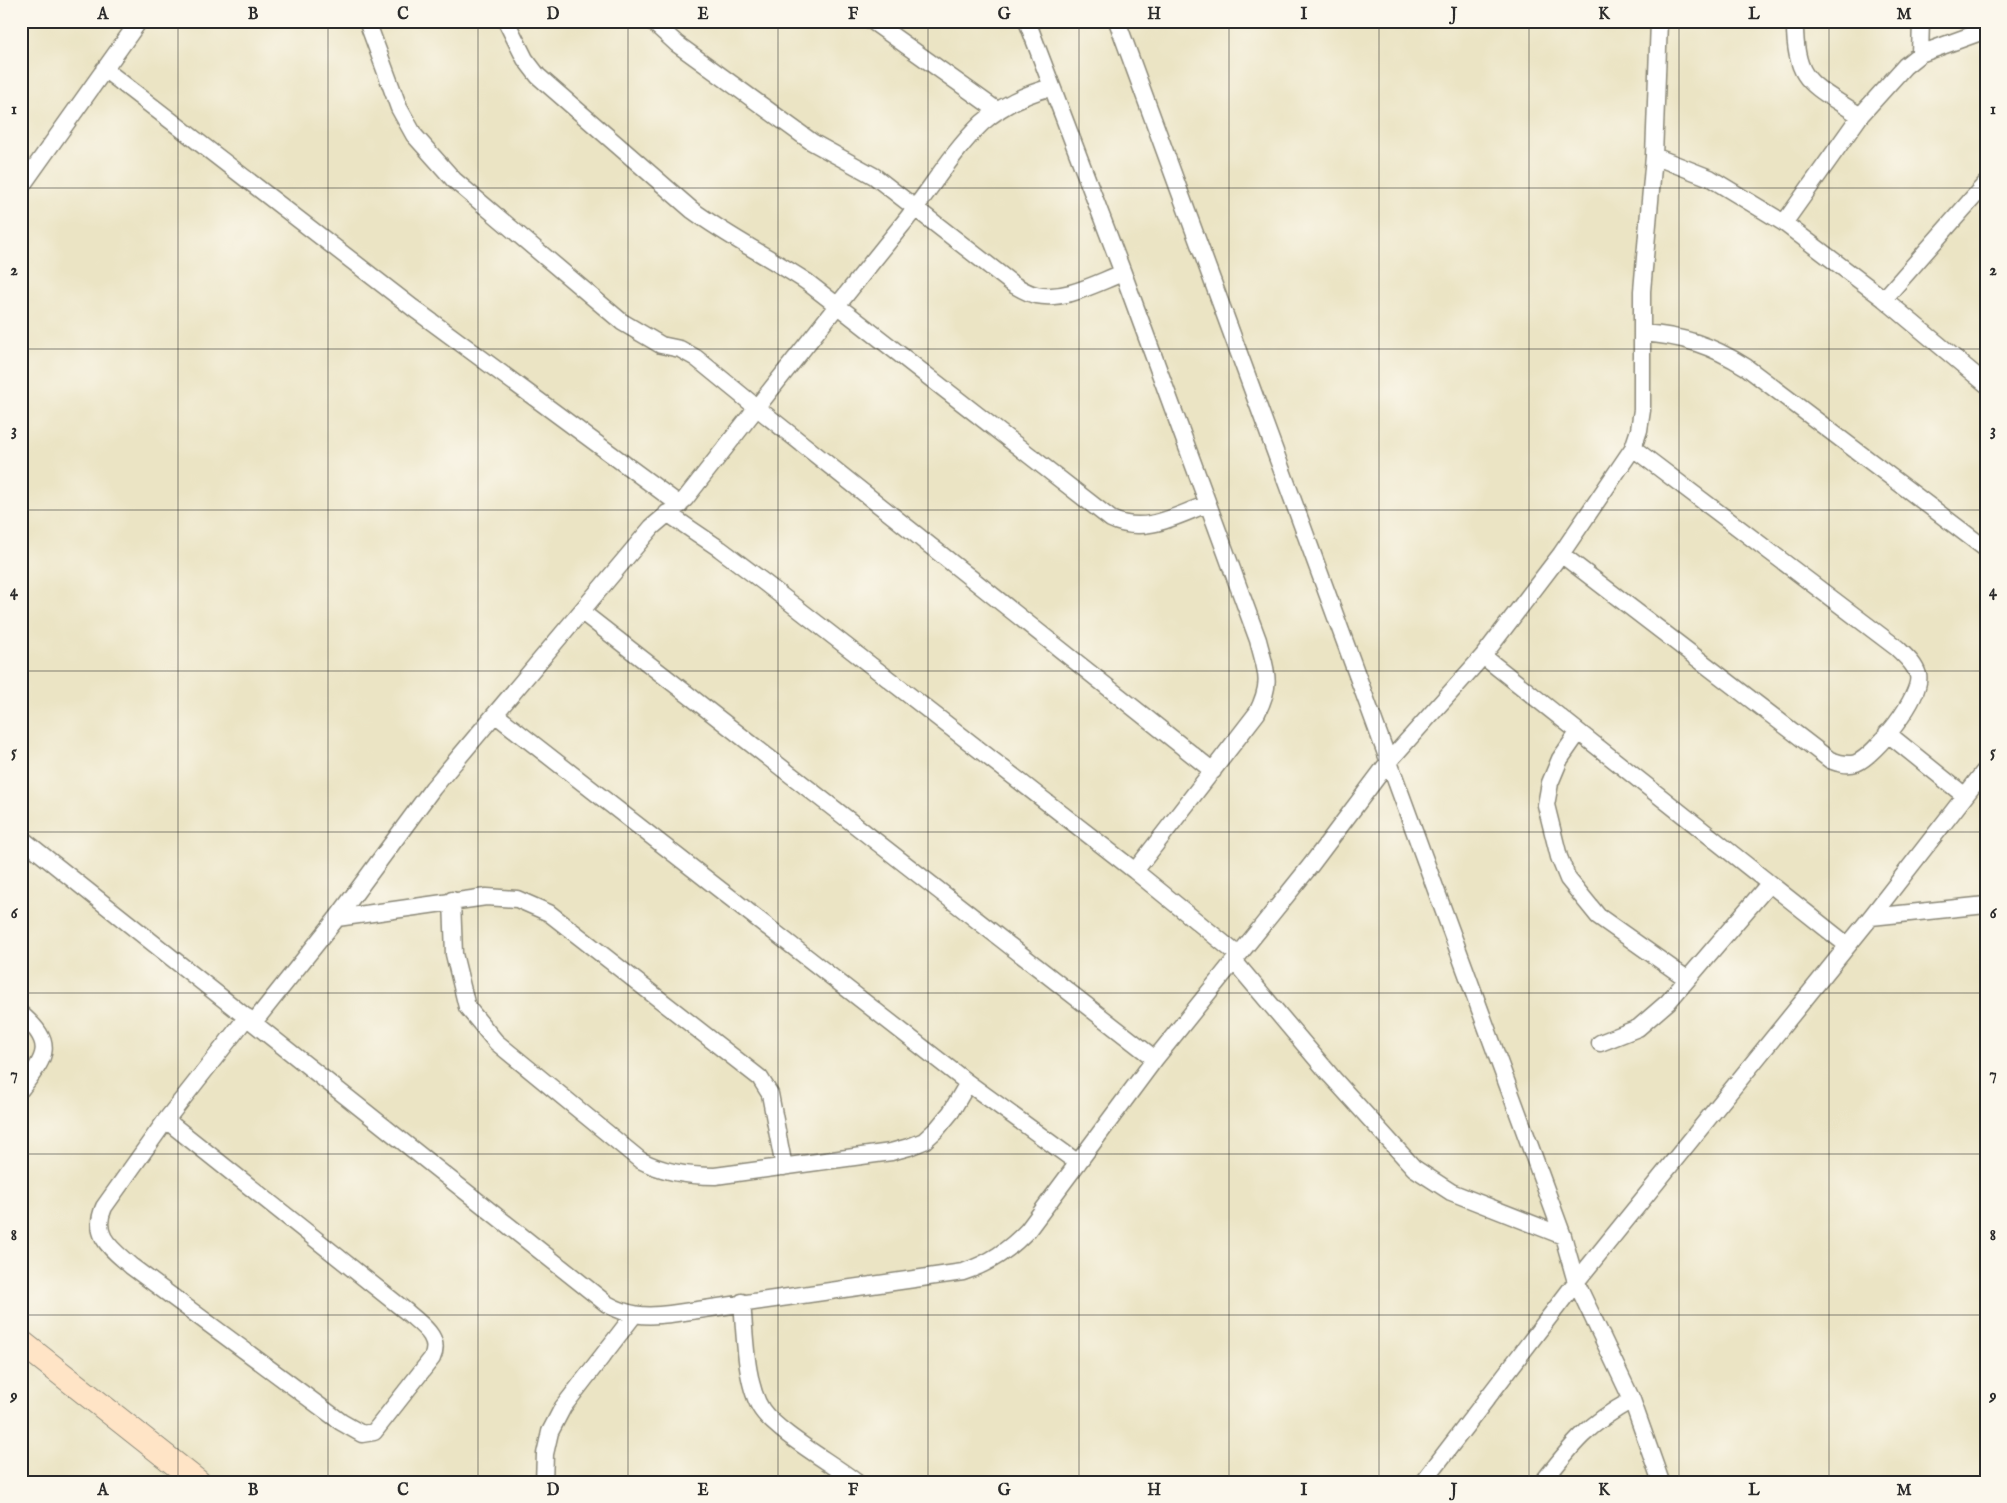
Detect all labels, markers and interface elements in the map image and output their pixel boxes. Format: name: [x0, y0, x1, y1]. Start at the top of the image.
text: A: [97, 5, 110, 25]
text: B: [248, 5, 259, 25]
text: C: [397, 5, 409, 25]
text: D: [547, 5, 560, 25]
text: E: [697, 5, 709, 25]
text: F: [848, 5, 859, 25]
text: G: [998, 5, 1011, 25]
text: H: [1147, 5, 1161, 25]
text: I: [1301, 5, 1308, 25]
text: J: [1449, 5, 1458, 25]
text: K: [1598, 5, 1611, 25]
text: L: [1748, 5, 1760, 25]
text: M: [1896, 5, 1912, 25]
text: 1: [11, 100, 17, 120]
text: 1: [1990, 100, 1996, 120]
text: 2: [10, 261, 18, 281]
text: 2: [1989, 261, 1997, 281]
text: 3: [11, 421, 17, 441]
text: 3: [1990, 421, 1996, 441]
text: 4: [10, 582, 19, 602]
text: 4: [1989, 582, 1998, 602]
text: 5: [11, 743, 17, 763]
text: 5: [1990, 743, 1996, 763]
text: 6: [11, 904, 19, 924]
text: 6: [1990, 904, 1998, 924]
text: 7: [10, 1065, 18, 1085]
text: 7: [1989, 1065, 1997, 1085]
text: 8: [11, 1226, 17, 1246]
text: 8: [1990, 1226, 1996, 1246]
text: 9: [10, 1387, 18, 1407]
text: 9: [1989, 1387, 1997, 1407]
text: A: [97, 1481, 110, 1501]
text: B: [248, 1481, 259, 1501]
text: C: [397, 1481, 409, 1501]
text: D: [547, 1481, 560, 1501]
text: E: [697, 1481, 709, 1501]
text: F: [848, 1481, 859, 1501]
text: G: [998, 1481, 1011, 1501]
text: H: [1147, 1481, 1161, 1501]
text: I: [1301, 1481, 1308, 1501]
text: J: [1449, 1481, 1458, 1501]
text: K: [1598, 1481, 1611, 1501]
text: L: [1748, 1481, 1760, 1501]
text: M: [1896, 1481, 1912, 1501]

